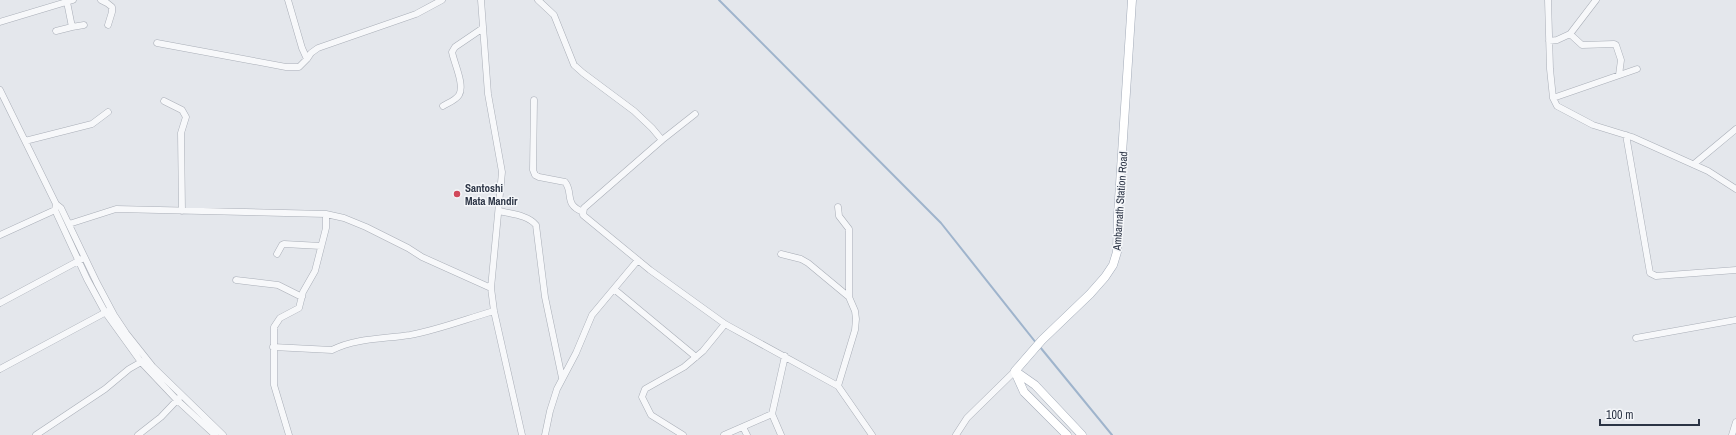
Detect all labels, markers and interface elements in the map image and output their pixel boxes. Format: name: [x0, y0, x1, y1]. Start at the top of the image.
street label: Ambarnath Station Road: [1109, 151, 1130, 252]
place label: Santoshi Mata Mandir: [465, 181, 518, 208]
marker: Santoshi Mata Mandir: [452, 189, 462, 199]
scale bar: [1600, 401, 1699, 427]
text: 100 m: [1606, 407, 1633, 423]

